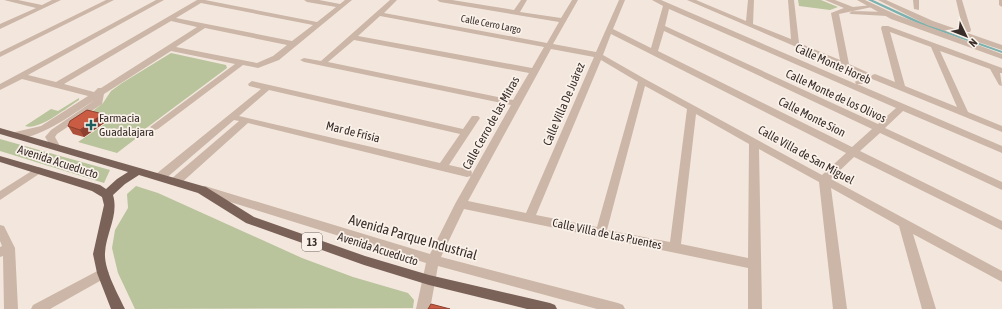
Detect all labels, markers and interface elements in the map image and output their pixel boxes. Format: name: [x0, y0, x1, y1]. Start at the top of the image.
street label: Calle Cerro Largo: [460, 13, 522, 35]
north arrow: [946, 16, 986, 56]
text: N: [967, 36, 980, 49]
street label: Calle Monte Horeb: [793, 41, 873, 87]
street label: Calle Villa De Juárez: [540, 60, 588, 148]
street label: Calle Monte de los Olivos: [784, 67, 888, 125]
street label: Calle Cerro de las Mitras: [460, 74, 522, 172]
street label: Calle Monte Sion: [776, 94, 848, 140]
place label: Farmacia Guadalajara: [99, 111, 154, 139]
street label: Mar de Frisia: [325, 119, 381, 145]
marker: Farmacia Guadalajara: [86, 120, 96, 130]
street label: Calle Villa de San Miguel: [755, 123, 857, 188]
street label: Avenida Acueducto: [16, 142, 100, 182]
street label: Avenida Parque Industrial: [347, 211, 479, 263]
street label: Calle Villa de Las Puentes: [551, 216, 663, 252]
street label: Avenida Acueducto: [336, 229, 420, 269]
road number: 13: [302, 233, 322, 251]

